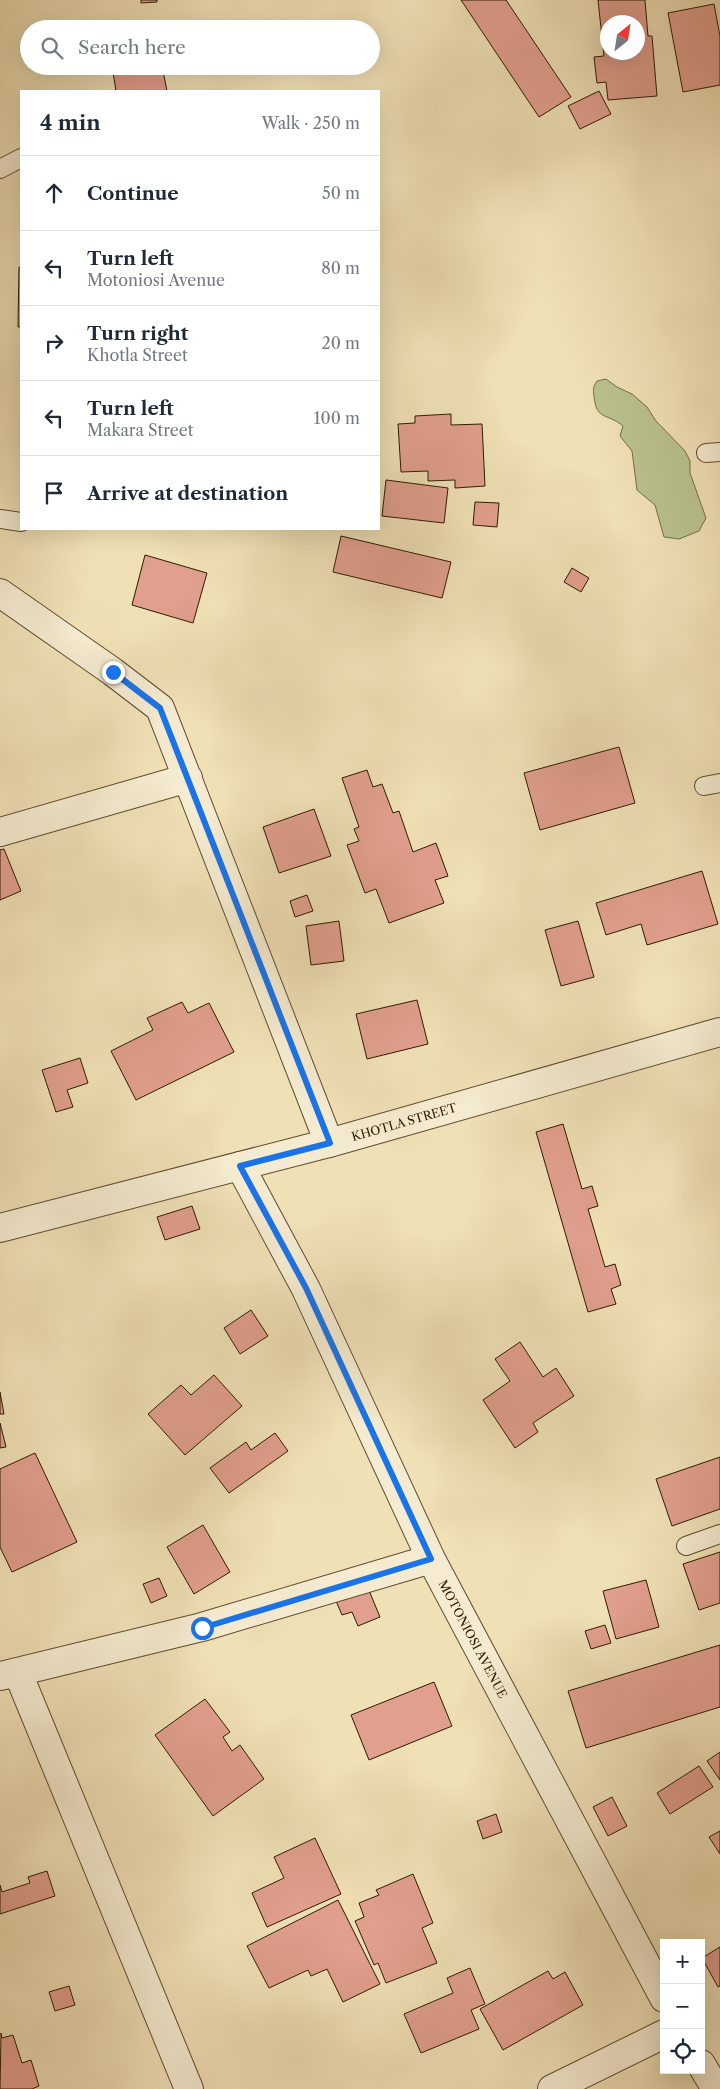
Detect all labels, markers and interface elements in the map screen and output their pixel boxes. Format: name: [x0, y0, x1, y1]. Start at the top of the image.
north arrow: [600, 15, 645, 60]
search box: [20, 20, 380, 75]
icon: search: [38, 34, 66, 62]
text: Search here: [78, 36, 186, 59]
text: 4 min: [40, 110, 101, 135]
text: Walk · 250 m: [262, 113, 360, 133]
icon: ahead: [40, 179, 68, 207]
text: Continue: [87, 182, 179, 205]
text: 50 m: [322, 183, 360, 203]
text: Turn left: [87, 247, 174, 270]
icon: left: [40, 254, 68, 282]
text: 80 m: [321, 258, 360, 278]
text: Motoniosi Avenue: [87, 270, 225, 290]
text: Turn right: [87, 322, 188, 345]
icon: right: [40, 329, 68, 357]
text: 20 m: [321, 333, 360, 353]
text: Khotla Street: [87, 345, 188, 365]
text: Turn left: [87, 397, 174, 420]
icon: left: [40, 404, 68, 432]
text: 100 m: [314, 408, 360, 428]
text: Makara Street: [87, 420, 193, 440]
icon: arrive: [40, 479, 68, 507]
text: Arrive at destination: [87, 482, 288, 505]
route end: [102, 661, 125, 684]
street label: KHOTLA STREET: [350, 1100, 458, 1144]
street label: MOTONIOSI AVENUE: [435, 1577, 511, 1701]
route start: [191, 1617, 214, 1640]
map controls: [660, 1939, 705, 2074]
button: +: [660, 1939, 705, 1984]
button: −: [660, 1984, 705, 2029]
button: locate: [660, 2029, 705, 2074]

